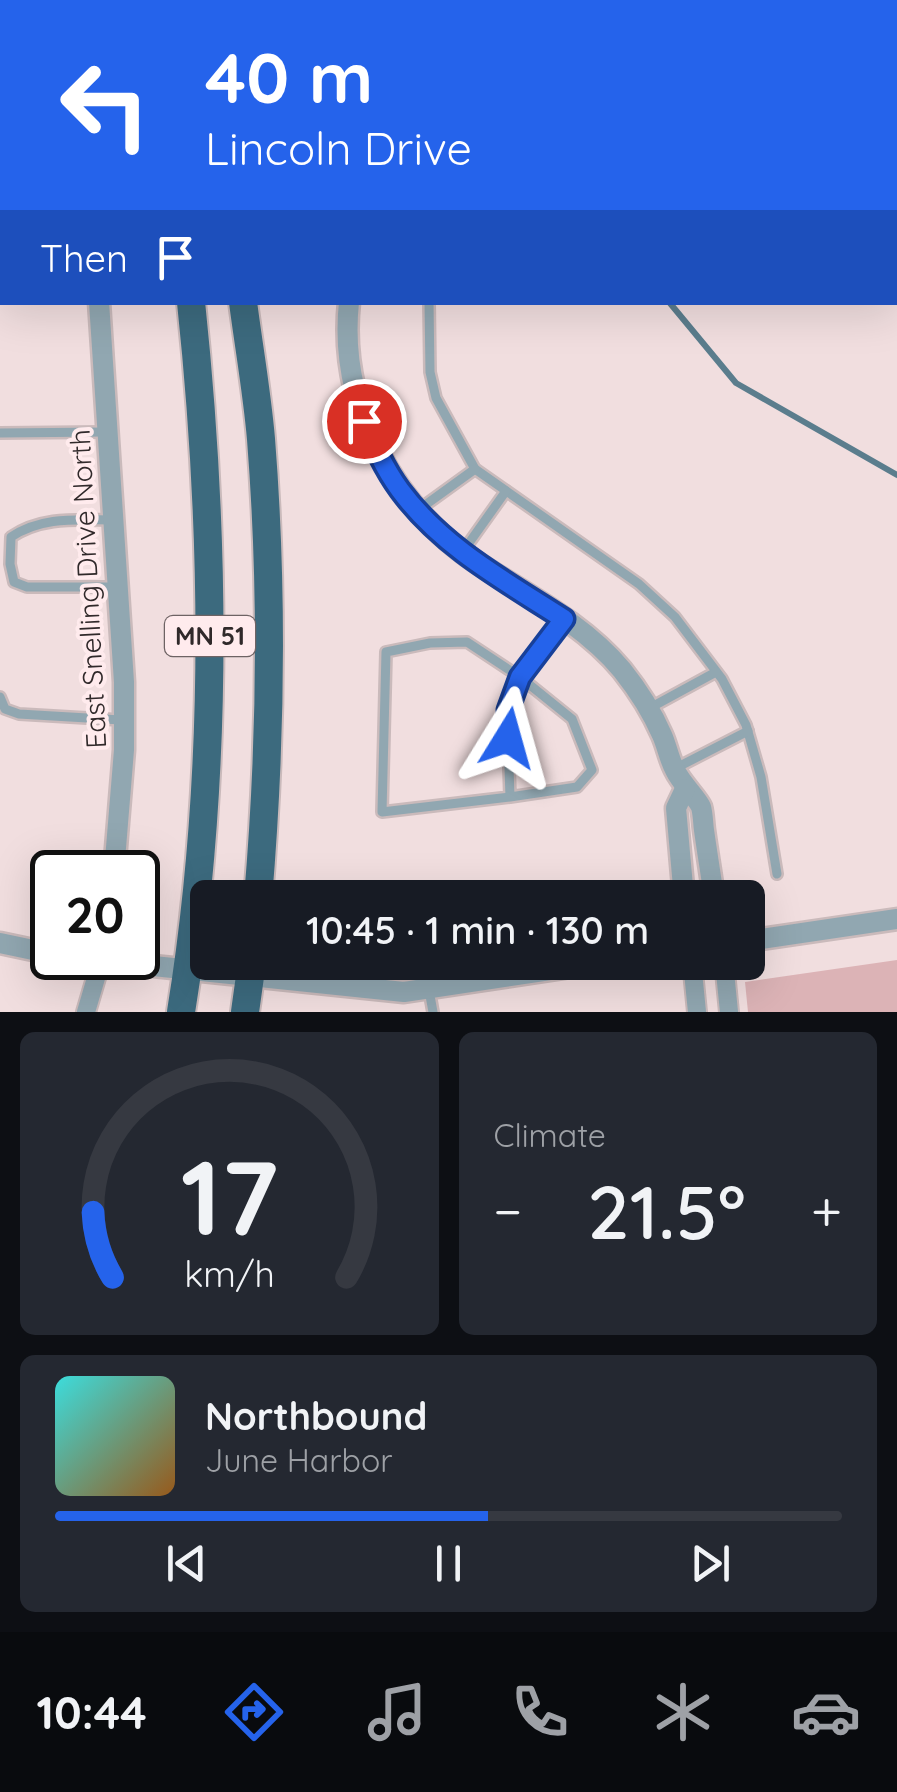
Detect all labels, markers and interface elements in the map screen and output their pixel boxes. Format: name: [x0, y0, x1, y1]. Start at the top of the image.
text: 40 m: [205, 33, 373, 121]
icon: left: [40, 40, 170, 170]
text: Lincoln Drive: [205, 120, 472, 176]
icon: arrive: [148, 230, 203, 285]
text: Then: [40, 234, 128, 282]
pin: [322, 379, 407, 464]
icon: arrive: [337, 394, 392, 449]
street label: East Snelling Drive North: [62, 429, 113, 750]
road number: MN 51: [165, 616, 255, 656]
position arrow: [456, 686, 560, 790]
speed limit sign: 20: [30, 850, 160, 980]
text: 10:45 · 1 min · 130 m: [306, 906, 649, 954]
text: Climate: [494, 1115, 606, 1155]
text: 17: [180, 1131, 278, 1261]
text: 21.5°: [587, 1164, 746, 1258]
text: −: [494, 1176, 522, 1245]
text: +: [811, 1176, 842, 1245]
text: km/h: [184, 1251, 275, 1296]
text: Northbound: [205, 1392, 427, 1440]
text: June Harbor: [205, 1440, 393, 1480]
icon: previous: [159, 1536, 214, 1591]
icon: pause: [421, 1536, 476, 1591]
icon: next: [683, 1536, 738, 1591]
icon: directions: [219, 1677, 289, 1747]
icon: music: [362, 1677, 432, 1747]
icon: phone: [505, 1677, 575, 1747]
icon: climate: [648, 1677, 718, 1747]
icon: car: [791, 1677, 861, 1747]
text: 10:44: [36, 1684, 147, 1740]

